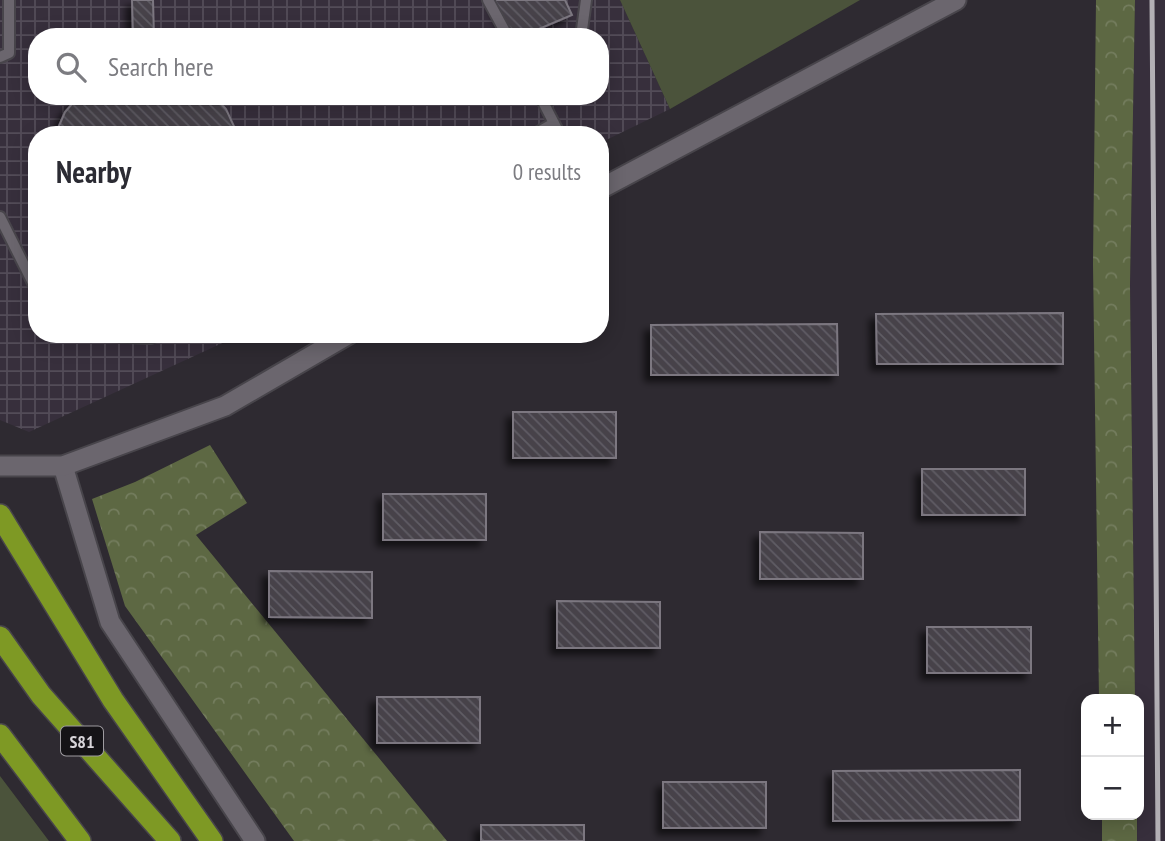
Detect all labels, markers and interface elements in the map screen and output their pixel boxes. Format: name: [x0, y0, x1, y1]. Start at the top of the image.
search box: [28, 28, 609, 105]
icon: search: [52, 48, 90, 86]
text: Search here: [108, 50, 214, 83]
text: Nearby: [56, 152, 131, 191]
text: 0 results: [513, 157, 581, 186]
map controls: [1081, 694, 1144, 820]
button: +: [1081, 694, 1144, 757]
road number: S81: [61, 726, 103, 756]
button: −: [1081, 757, 1144, 820]

